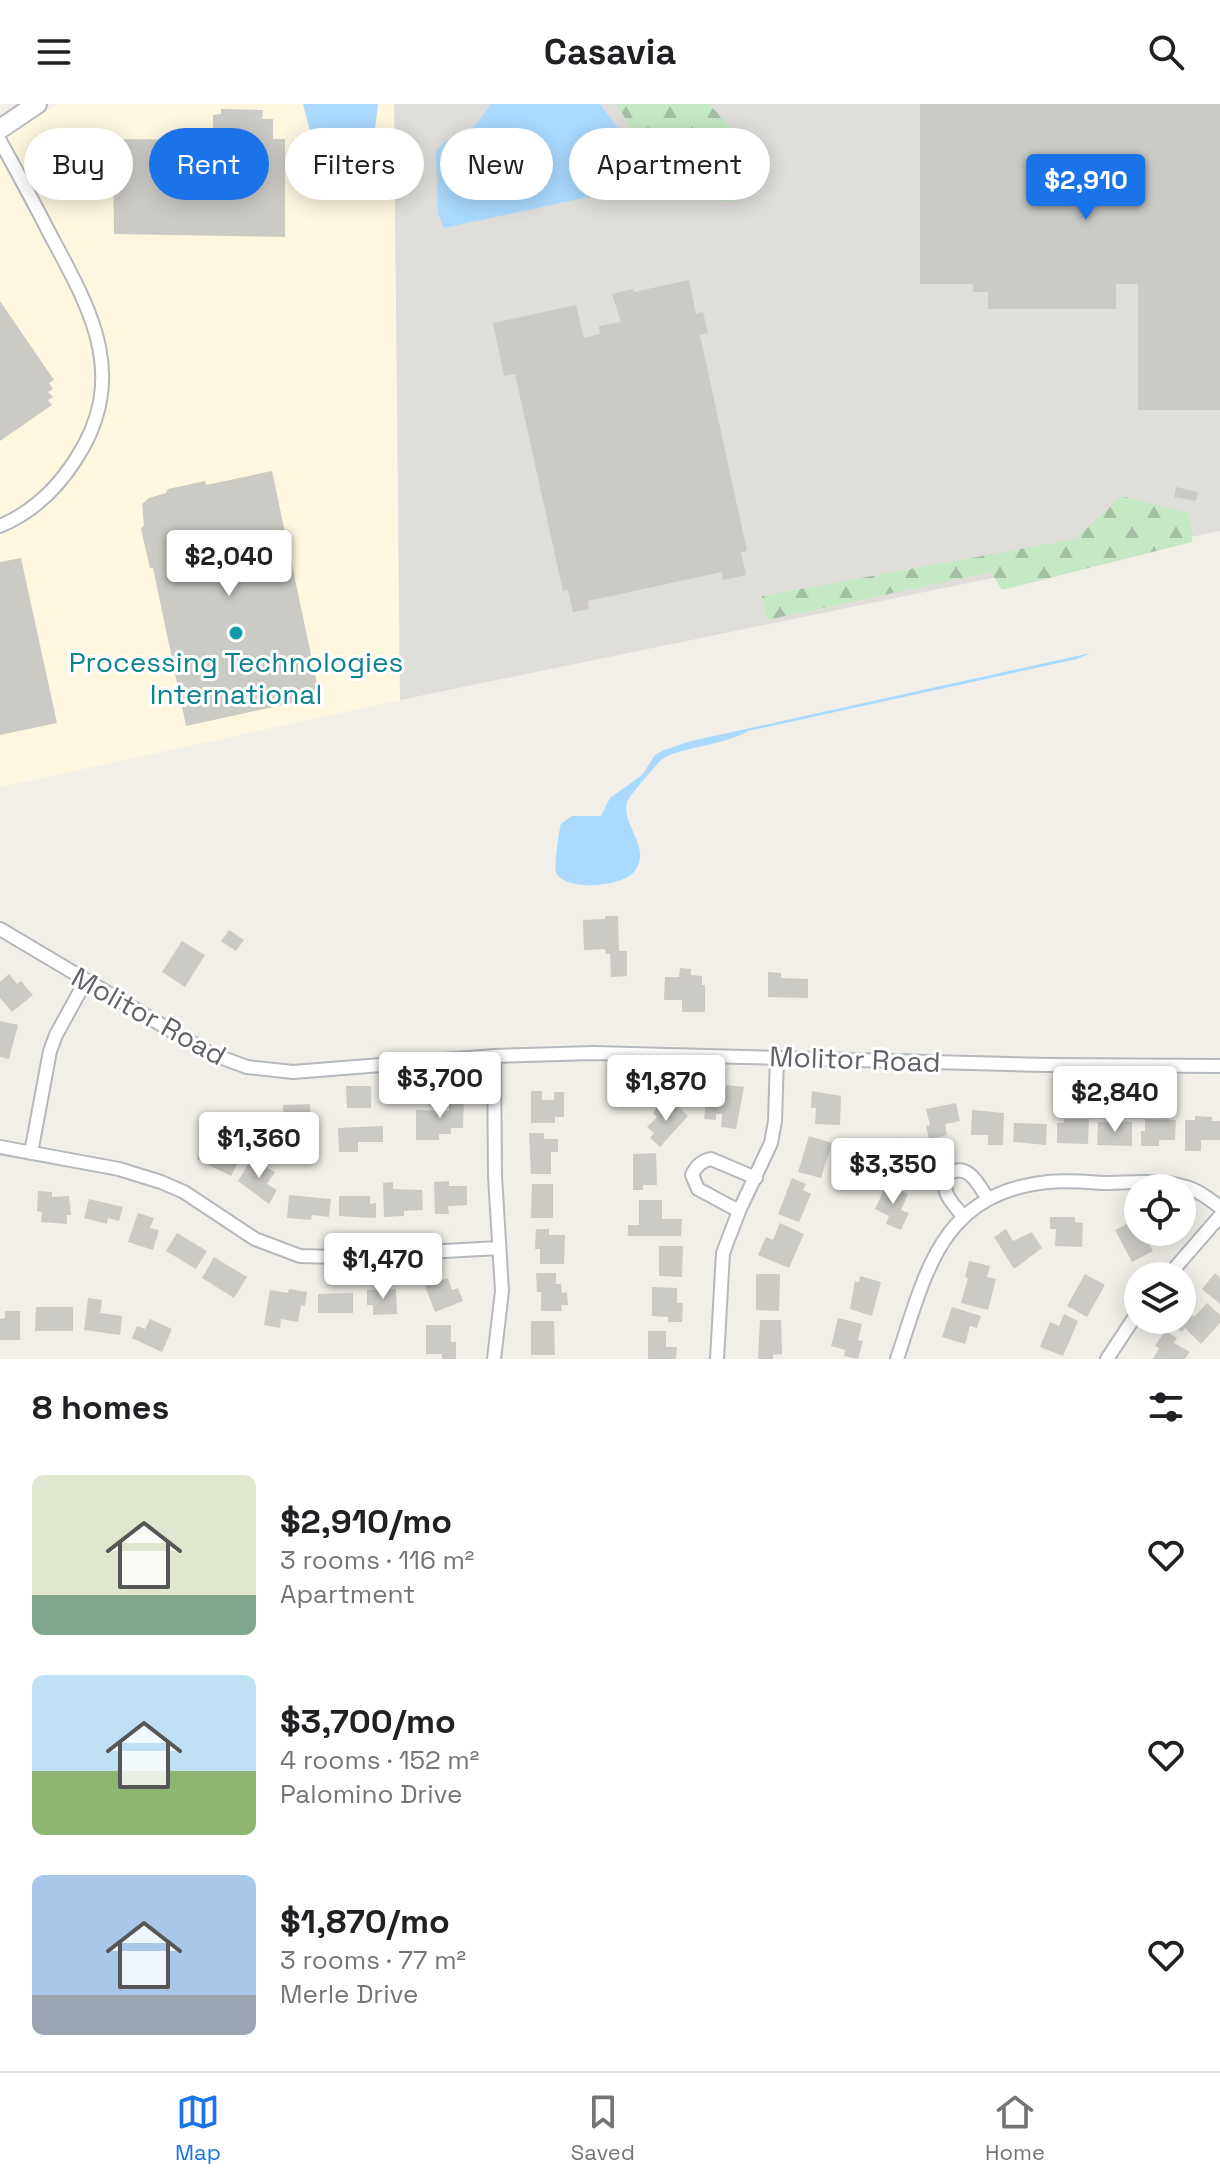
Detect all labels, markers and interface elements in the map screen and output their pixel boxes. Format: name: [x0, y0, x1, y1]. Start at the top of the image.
text: Casavia: [544, 29, 676, 75]
icon: menu: [32, 30, 76, 74]
icon: search: [1144, 30, 1188, 74]
chip: Buy: [24, 128, 133, 200]
chip: Rent: [149, 128, 269, 200]
chip: Filters: [285, 128, 424, 200]
chip: New: [440, 128, 553, 200]
chip: Apartment: [569, 128, 770, 200]
pin: $2,910: [1021, 154, 1151, 222]
text: $2,910: [1044, 163, 1128, 197]
pin: $2,040: [164, 530, 294, 598]
text: $2,040: [185, 539, 273, 573]
marker: Processing Technologies International: [227, 624, 245, 642]
place label: Processing Technologies International: [69, 644, 403, 712]
street label: Molitor Road: [65, 959, 233, 1073]
street label: Molitor Road: [769, 1038, 941, 1080]
pin: $3,700: [375, 1052, 505, 1120]
pin: $1,870: [601, 1055, 731, 1123]
text: $3,700: [397, 1061, 483, 1095]
text: $1,870: [625, 1064, 707, 1098]
pin: $2,840: [1050, 1066, 1180, 1134]
text: $2,840: [1071, 1075, 1159, 1109]
pin: $1,360: [194, 1112, 324, 1180]
text: $1,360: [217, 1121, 301, 1155]
pin: $3,350: [828, 1138, 958, 1206]
text: $3,350: [849, 1147, 937, 1181]
map controls: [1124, 1174, 1196, 1334]
button: locate: [1124, 1174, 1196, 1246]
pin: $1,470: [318, 1233, 448, 1301]
text: $1,470: [342, 1242, 424, 1276]
button: layers: [1124, 1262, 1196, 1334]
icon: filters: [1144, 1385, 1188, 1429]
text: 8 homes: [32, 1386, 169, 1429]
text: $2,910/mo: [280, 1500, 452, 1543]
icon: home: [96, 1507, 192, 1603]
icon: heart: [1144, 1533, 1188, 1577]
text: 3 rooms · 116 m²: [280, 1543, 474, 1577]
text: Apartment: [280, 1577, 415, 1611]
text: $3,700/mo: [280, 1700, 456, 1743]
icon: home: [96, 1707, 192, 1803]
icon: heart: [1144, 1733, 1188, 1777]
text: 4 rooms · 152 m²: [280, 1743, 479, 1777]
text: Palomino Drive: [280, 1777, 462, 1811]
text: $1,870/mo: [280, 1900, 450, 1943]
icon: home: [96, 1907, 192, 2003]
icon: heart: [1144, 1933, 1188, 1977]
text: 3 rooms · 77 m²: [280, 1943, 466, 1977]
text: Merle Drive: [280, 1977, 418, 2011]
tab: Map: [175, 2090, 221, 2166]
tab: Saved: [571, 2090, 635, 2166]
tab: Home: [985, 2090, 1045, 2166]

